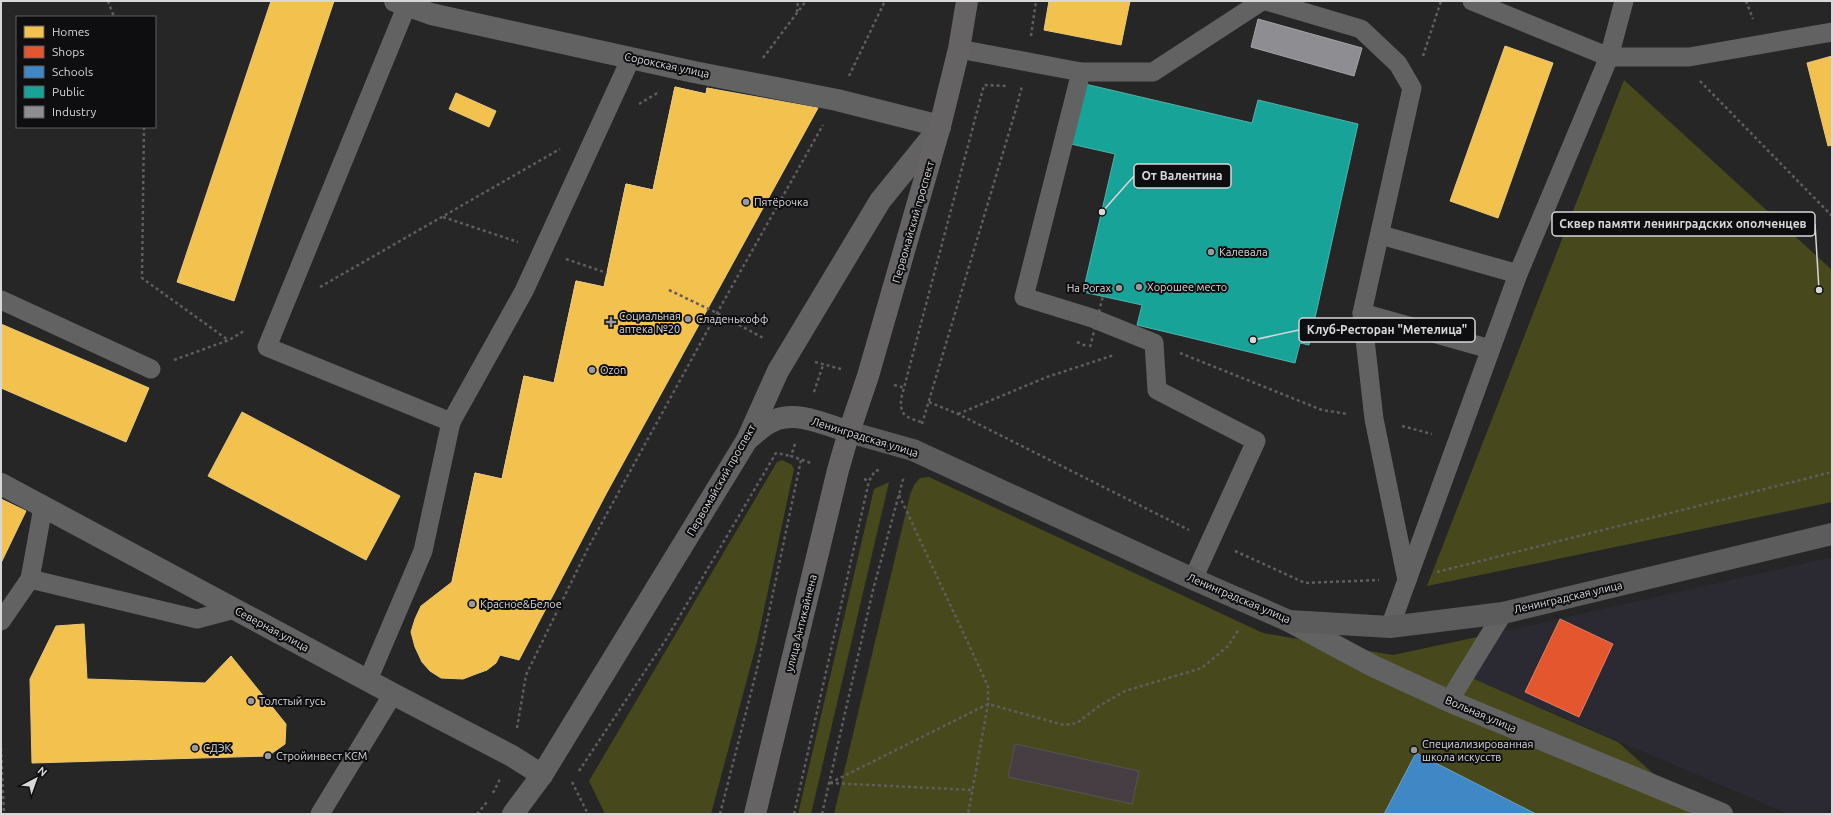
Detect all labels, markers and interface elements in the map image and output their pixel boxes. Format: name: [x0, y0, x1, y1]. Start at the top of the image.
legend: [16, 16, 156, 128]
text: Homes: [52, 25, 90, 38]
text: Shops: [52, 45, 84, 58]
street label: Сорокская улица: [623, 50, 711, 80]
text: Schools: [52, 65, 93, 78]
text: Public: [52, 85, 85, 98]
text: Industry: [52, 105, 97, 118]
street label: Первомайский проспект: [890, 160, 936, 284]
callout: От Валентина: [1134, 164, 1231, 188]
text: От Валентина: [1141, 169, 1223, 182]
place label: Пятёрочка: [754, 196, 808, 208]
marker: Пятёрочка: [741, 197, 751, 207]
callout: Сквер памяти ленинградских ополченцев: [1552, 212, 1815, 236]
text: Сквер памяти ленинградских ополченцев: [1559, 217, 1807, 230]
place label: Калевала: [1219, 246, 1268, 258]
marker: Калевала: [1206, 247, 1216, 257]
place label: Хорошее место: [1147, 281, 1227, 293]
place label: На Рогах: [1067, 282, 1111, 294]
marker: Хорошее место: [1134, 282, 1144, 292]
marker: На Рогах: [1114, 283, 1124, 293]
place label: Социальная аптека №20: [619, 310, 681, 335]
place label: Сладенькофф: [696, 313, 768, 325]
marker: Сладенькофф: [683, 314, 693, 324]
marker: Социальная аптека №20: [606, 317, 616, 327]
callout: Клуб-Ресторан "Метелица": [1299, 318, 1475, 342]
text: Клуб-Ресторан "Метелица": [1307, 323, 1467, 336]
place label: Ozon: [600, 364, 626, 376]
marker: Ozon: [587, 365, 597, 375]
street label: Ленинградская улица: [810, 415, 920, 459]
street label: Первомайский проспект: [684, 422, 758, 538]
street label: Ленинградская улица: [1186, 571, 1292, 625]
street label: улица Антикайнена: [783, 573, 819, 673]
street label: Ленинградская улица: [1513, 579, 1623, 615]
place label: Красное&Белое: [480, 598, 562, 610]
marker: Красное&Белое: [467, 599, 477, 609]
street label: Северная улица: [233, 604, 311, 654]
street label: Вольная улица: [1444, 694, 1518, 734]
place label: Толстый гусь: [259, 695, 326, 707]
marker: Толстый гусь: [246, 696, 256, 706]
place label: Специализированная школа искусств: [1422, 738, 1533, 763]
place label: СДЭК: [203, 742, 231, 754]
marker: СДЭК: [190, 743, 200, 753]
marker: Специализированная школа искусств: [1409, 745, 1419, 755]
place label: Стройинвест КСМ: [276, 750, 367, 762]
marker: Стройинвест КСМ: [263, 751, 273, 761]
north arrow: [16, 759, 56, 799]
text: N: [36, 764, 50, 779]

